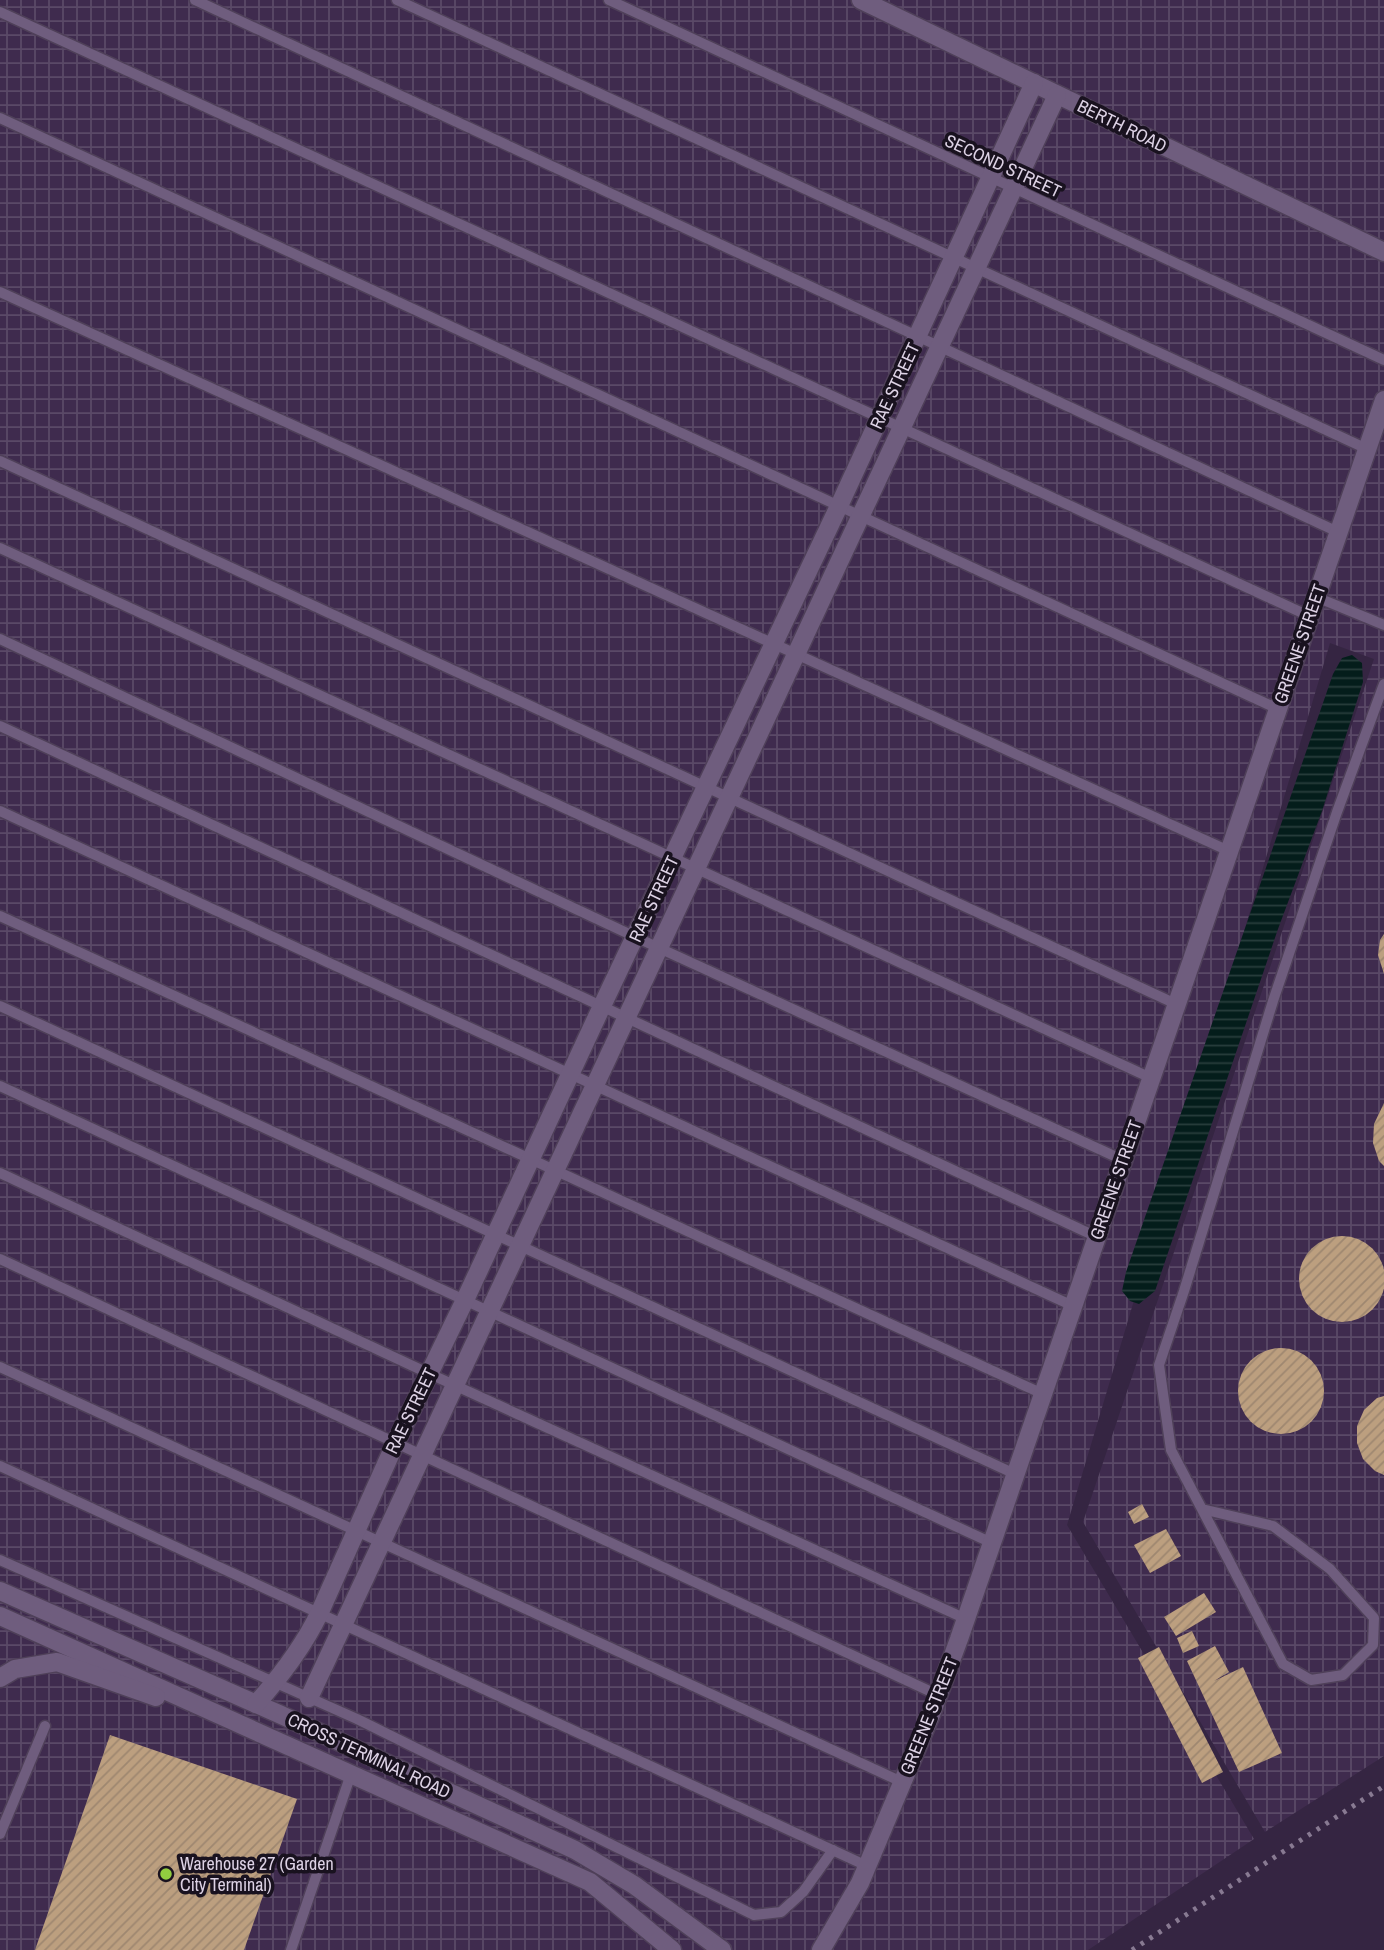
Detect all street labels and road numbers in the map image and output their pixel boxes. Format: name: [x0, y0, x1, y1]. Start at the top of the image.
street label: BERTH ROAD: [1073, 93, 1171, 158]
street label: SECOND STREET: [941, 128, 1065, 203]
street label: RAE STREET: [864, 339, 925, 433]
street label: GREENE STREET: [1267, 581, 1332, 707]
street label: RAE STREET: [623, 852, 684, 946]
street label: GREENE STREET: [1083, 1117, 1148, 1243]
street label: RAE STREET: [379, 1364, 442, 1458]
street label: GREENE STREET: [894, 1653, 963, 1778]
street label: CROSS TERMINAL ROAD: [284, 1707, 455, 1804]

